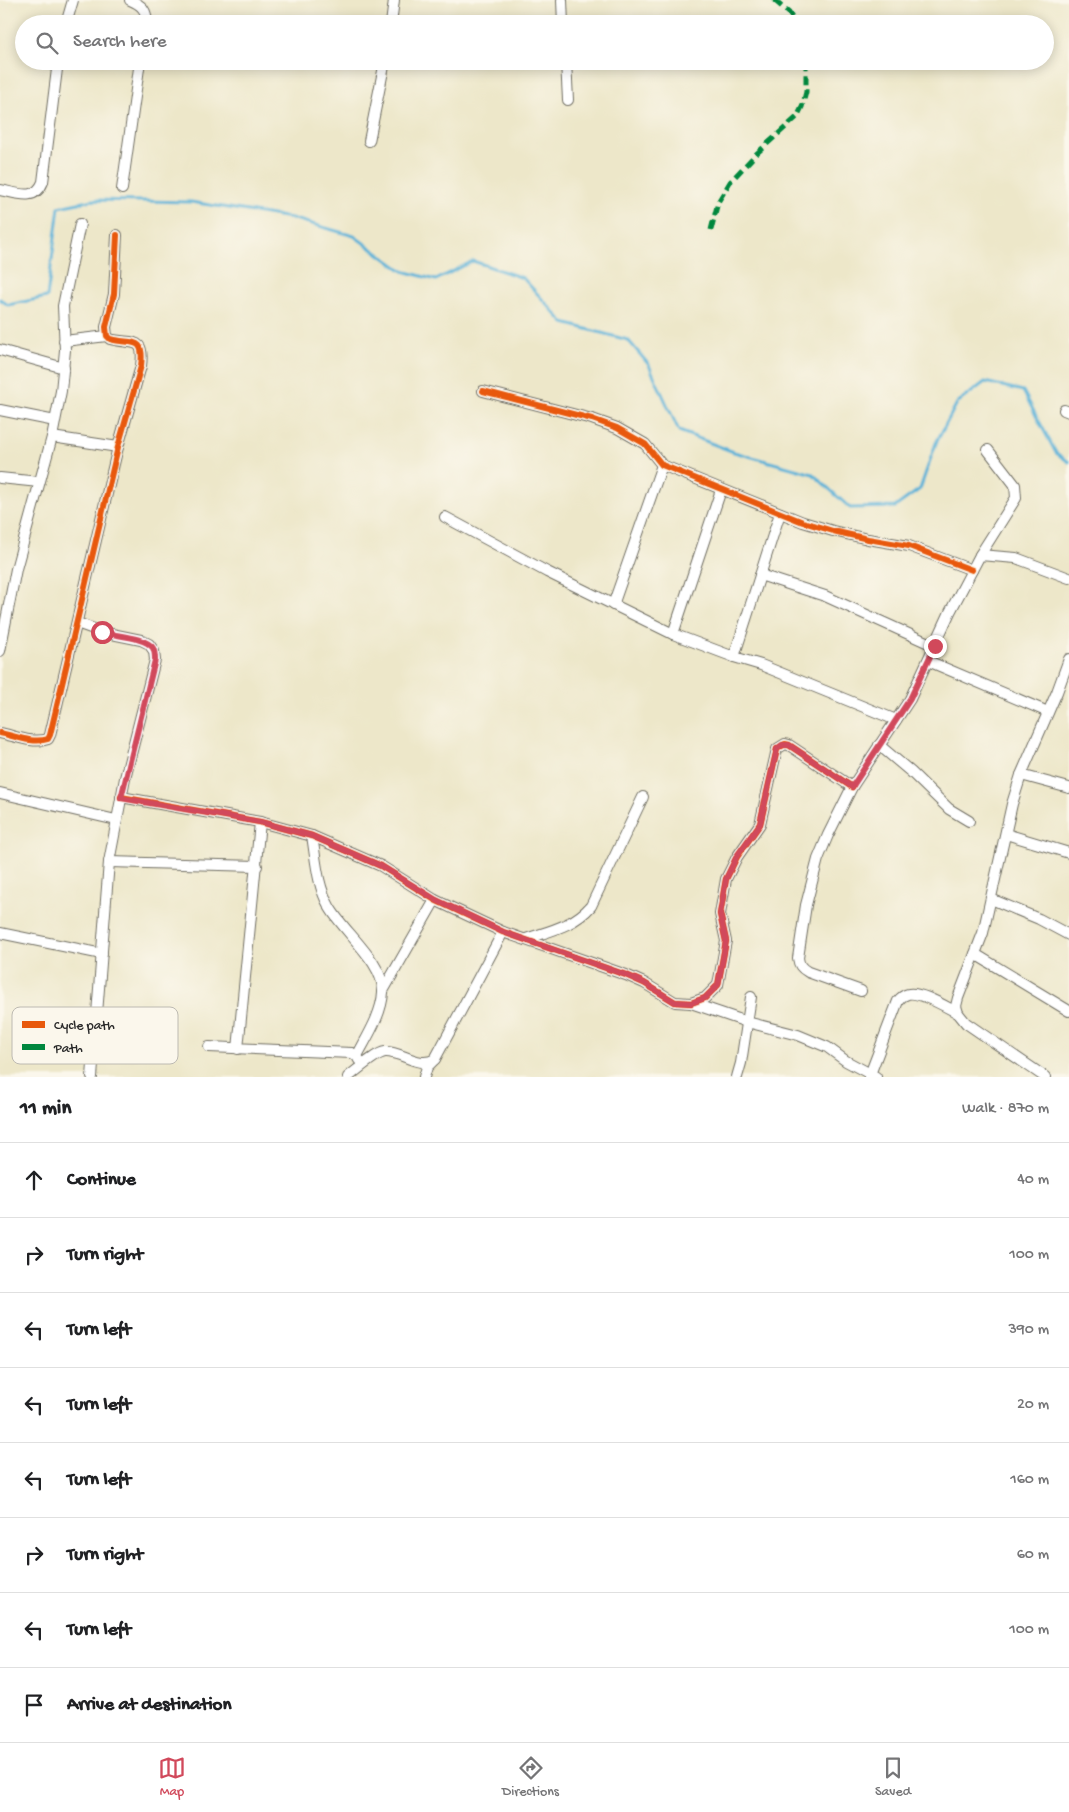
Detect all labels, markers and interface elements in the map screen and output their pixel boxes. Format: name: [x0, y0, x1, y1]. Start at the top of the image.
search box: [15, 15, 1054, 70]
icon: search: [33, 29, 61, 57]
text: Search here: [73, 31, 167, 54]
route start: [91, 621, 114, 644]
route end: [924, 635, 947, 658]
legend: [12, 1007, 178, 1064]
text: Cycle path: [54, 1018, 115, 1035]
text: Path: [53, 1041, 83, 1058]
text: 11 min: [20, 1097, 71, 1122]
text: Walk · 870 m: [962, 1100, 1049, 1119]
icon: ahead: [20, 1166, 48, 1194]
text: Continue: [67, 1169, 136, 1192]
text: 40 m: [1017, 1171, 1049, 1190]
icon: right: [20, 1241, 48, 1269]
text: Turn right: [67, 1244, 143, 1267]
text: 100 m: [1009, 1246, 1049, 1265]
icon: left: [20, 1316, 48, 1344]
text: Turn left: [67, 1319, 131, 1342]
text: 390 m: [1008, 1321, 1049, 1340]
icon: left: [20, 1391, 48, 1419]
text: Turn left: [67, 1394, 131, 1417]
text: 20 m: [1017, 1396, 1049, 1415]
icon: left: [20, 1466, 48, 1494]
text: Turn left: [67, 1469, 131, 1492]
text: 160 m: [1010, 1471, 1049, 1490]
icon: right: [20, 1541, 48, 1569]
text: Turn right: [67, 1544, 143, 1567]
text: 60 m: [1017, 1546, 1049, 1565]
icon: left: [20, 1616, 48, 1644]
text: Turn left: [67, 1619, 131, 1642]
text: 100 m: [1009, 1621, 1049, 1640]
icon: arrive: [20, 1691, 48, 1719]
text: Arrive at destination: [67, 1694, 231, 1717]
tab: Map: [158, 1754, 186, 1801]
tab: Directions: [502, 1754, 559, 1801]
tab: Saved: [875, 1754, 911, 1801]

